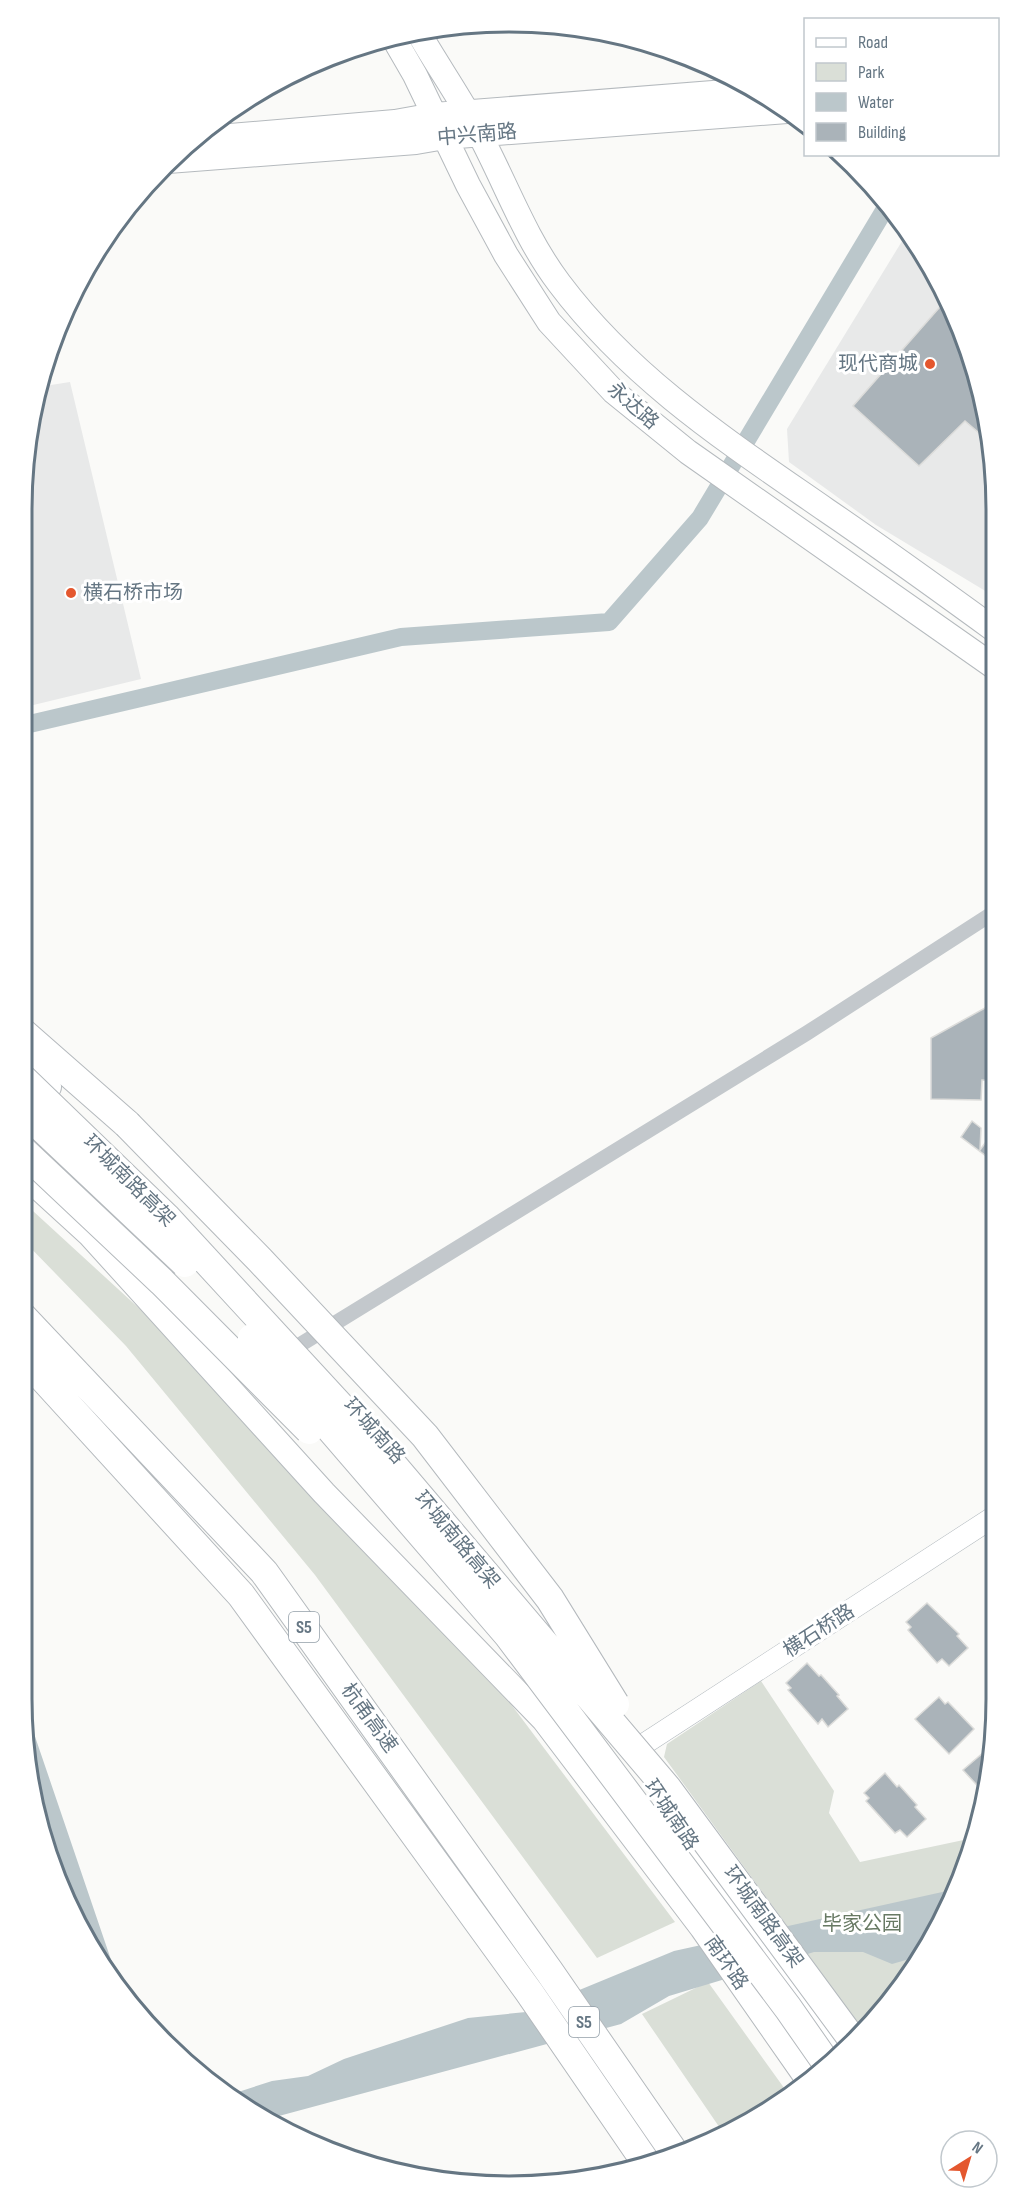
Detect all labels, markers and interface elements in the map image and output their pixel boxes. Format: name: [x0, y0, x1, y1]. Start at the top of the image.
legend: [804, 18, 999, 156]
text: Road: [858, 32, 888, 53]
text: Park: [858, 62, 884, 83]
text: Water: [858, 92, 894, 113]
street label: 中兴南路: [436, 120, 518, 150]
text: Building: [858, 122, 906, 143]
place label: 现代商城: [838, 352, 918, 376]
marker: 现代商城: [923, 357, 937, 371]
street label: 永达路: [602, 377, 664, 435]
place label: 横石桥市场: [83, 581, 183, 605]
marker: 横石桥市场: [64, 586, 78, 600]
street label: 环城南路高架: [78, 1130, 180, 1232]
street label: 环城南路: [338, 1393, 410, 1469]
street label: 环城南路高架: [409, 1486, 505, 1594]
street label: 横石桥路: [779, 1599, 859, 1663]
road number: S5: [289, 1612, 319, 1642]
street label: 杭甬高速: [336, 1679, 402, 1757]
street label: 环城南路: [639, 1775, 703, 1855]
street label: 环城南路高架: [718, 1861, 808, 1973]
park label: 毕家公园: [822, 1912, 902, 1936]
street label: 南环路: [699, 1932, 753, 1994]
road number: S5: [569, 2007, 599, 2037]
north arrow: [939, 2129, 999, 2189]
text: N: [968, 2138, 986, 2158]

